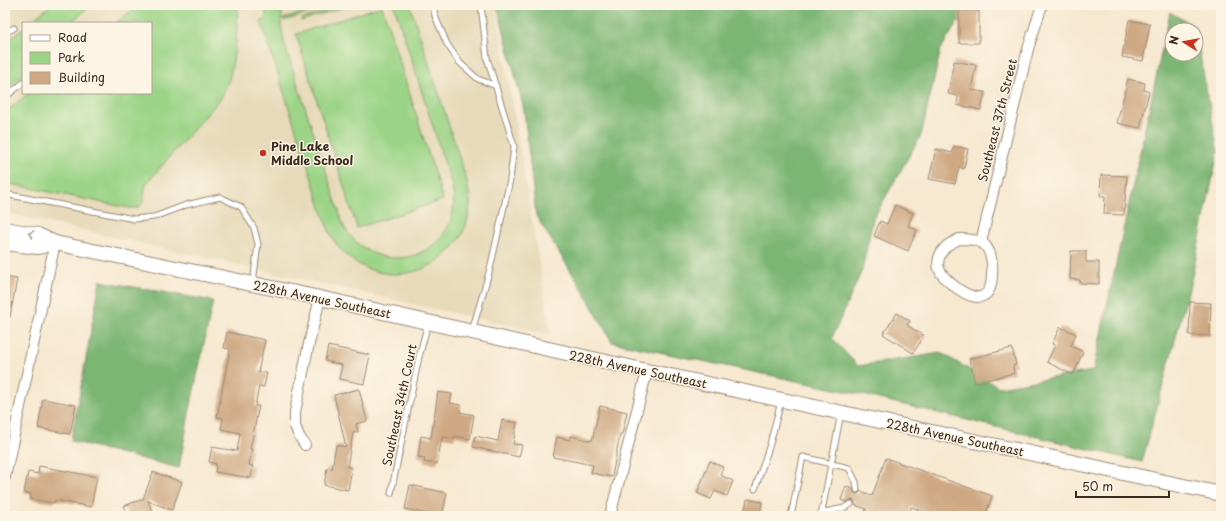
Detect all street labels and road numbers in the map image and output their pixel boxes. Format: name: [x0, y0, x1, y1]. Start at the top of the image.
street label: Southeast 37th Street: [973, 56, 1021, 183]
street label: 228th Avenue Southeast: [251, 276, 393, 322]
street label: Southeast 34th Court: [377, 342, 421, 468]
street label: 228th Avenue Southeast: [567, 346, 709, 392]
street label: 228th Avenue Southeast: [884, 414, 1026, 460]

